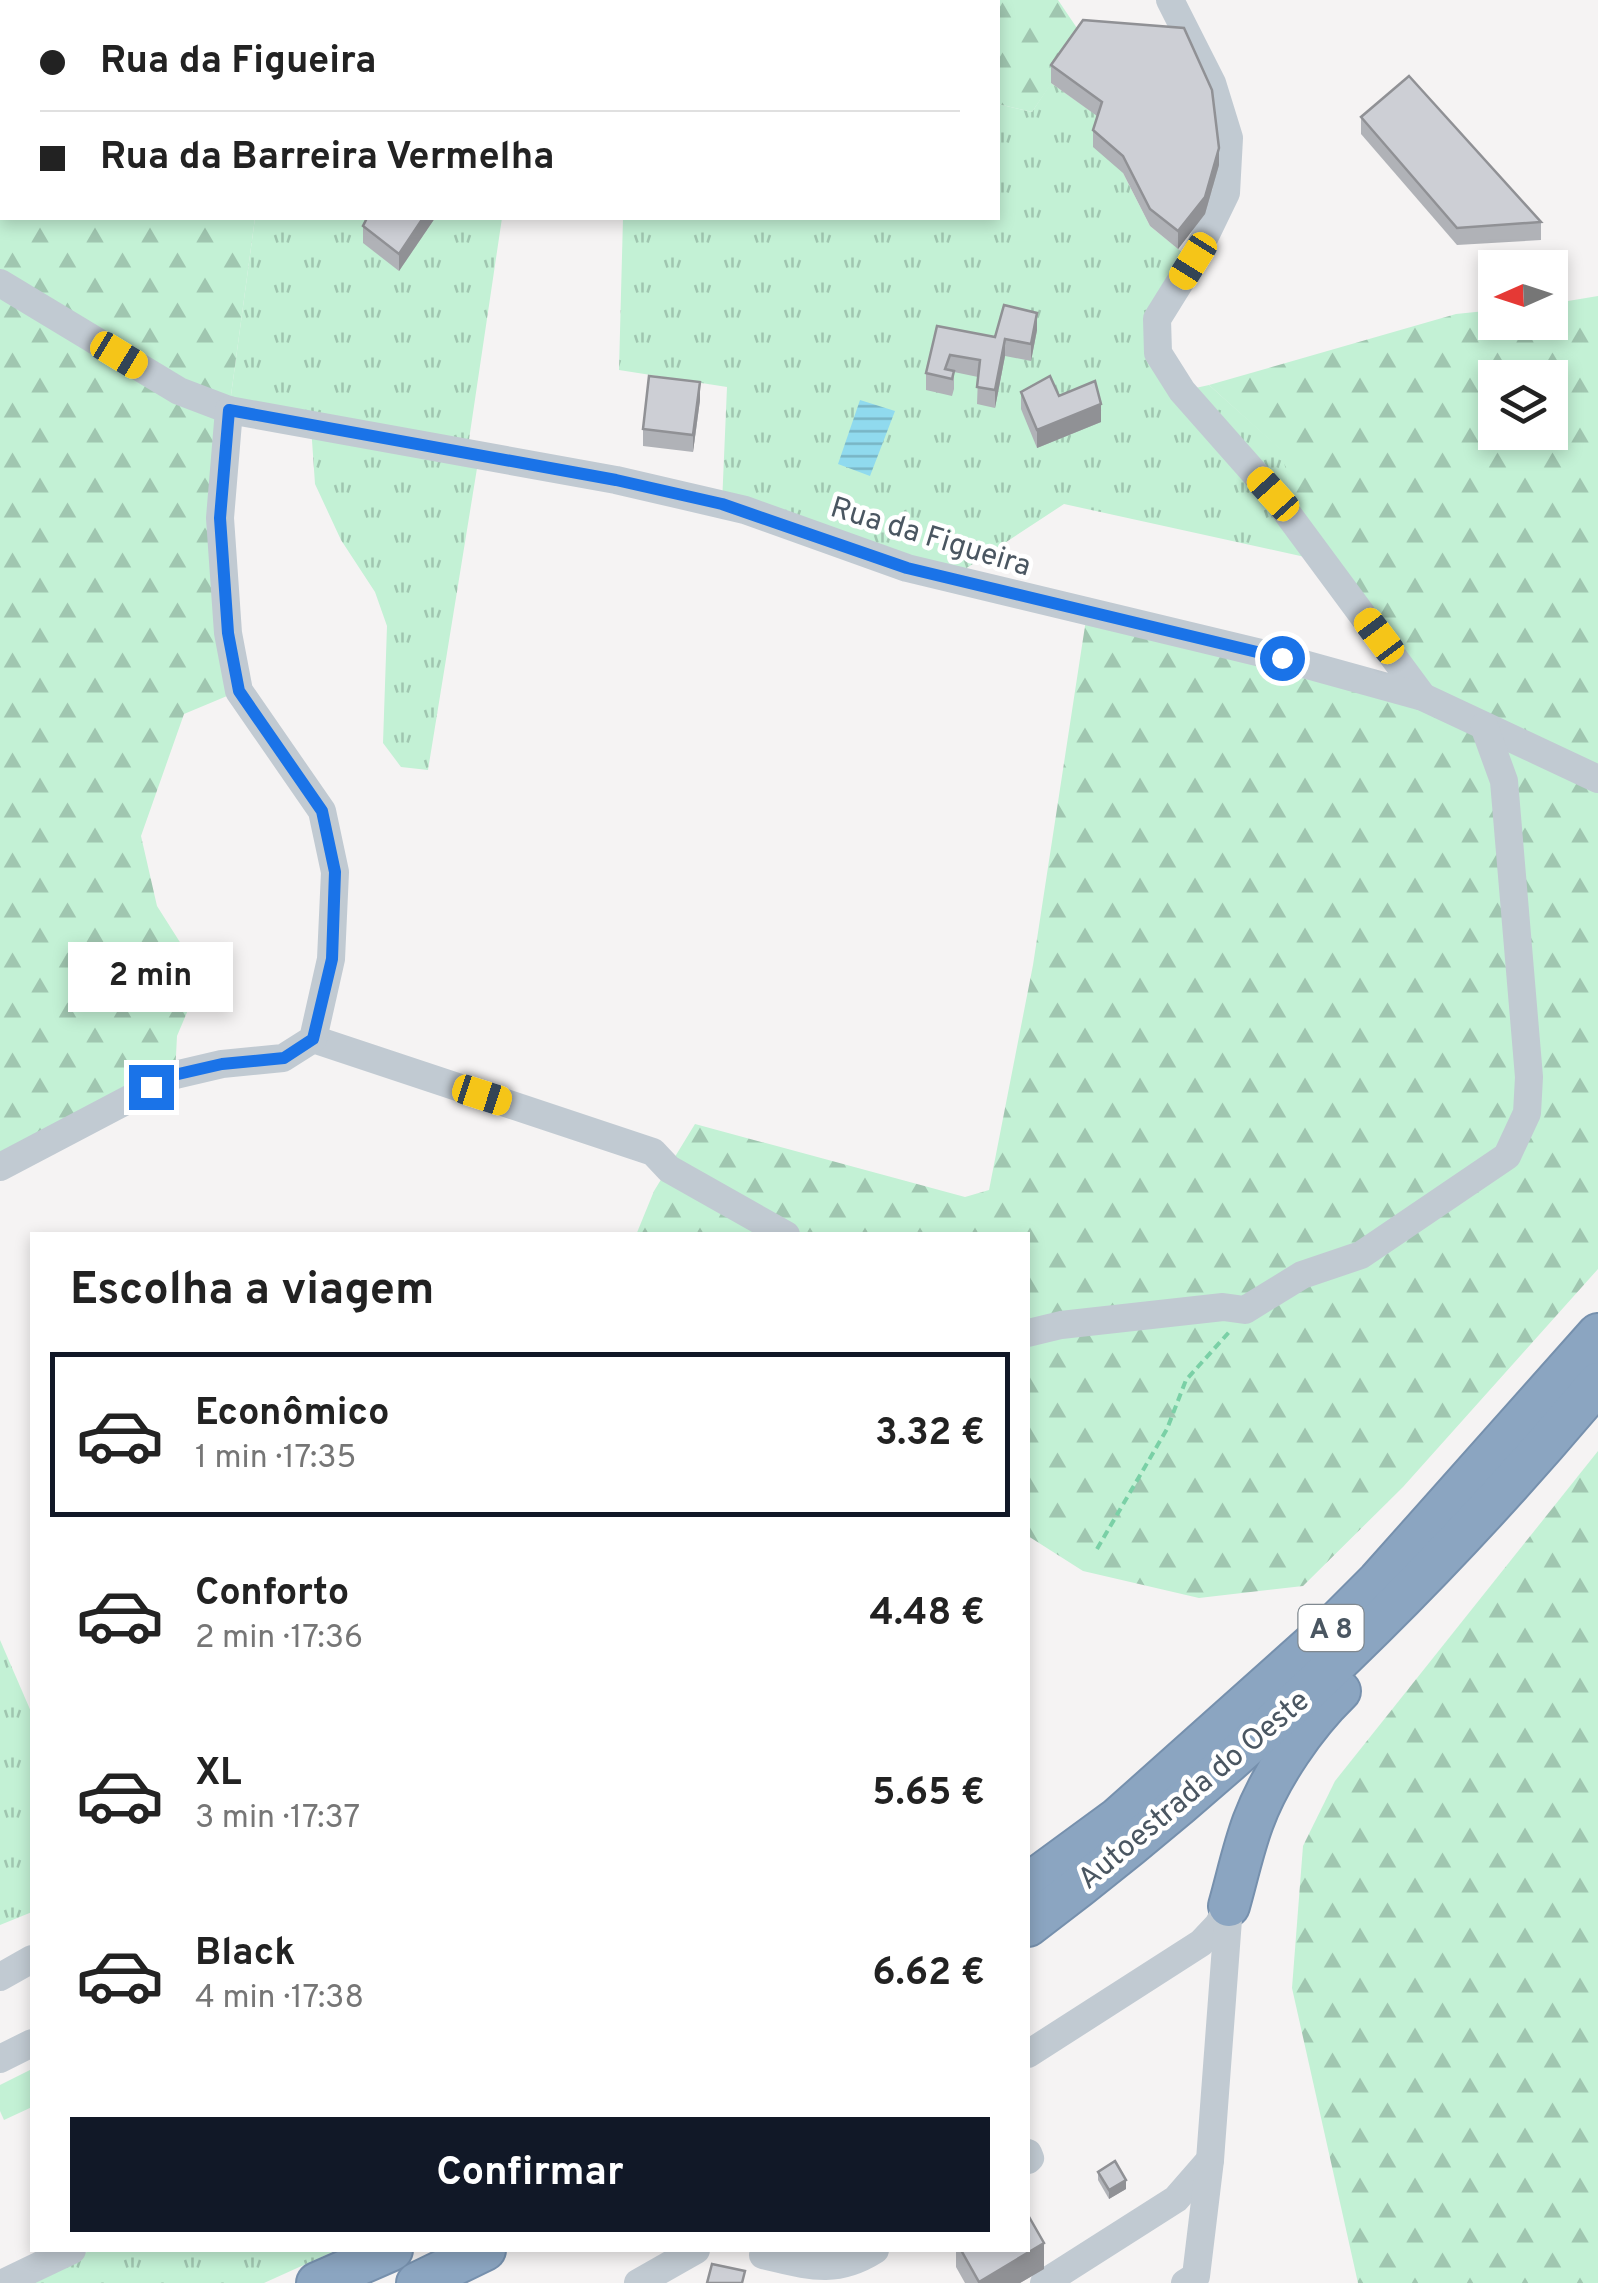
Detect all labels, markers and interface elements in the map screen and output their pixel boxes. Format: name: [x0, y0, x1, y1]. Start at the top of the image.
text: Rua da Figueira: [100, 38, 377, 87]
text: Rua da Barreira Vermelha: [100, 134, 554, 183]
car: [1164, 228, 1222, 294]
north arrow: [1478, 250, 1568, 340]
map controls: [1478, 250, 1568, 450]
car: [86, 327, 152, 383]
button: layers: [1478, 360, 1568, 450]
car: [1242, 462, 1304, 526]
street label: Rua da Figueira: [825, 490, 1035, 586]
car: [1349, 603, 1409, 669]
route start: [1260, 636, 1305, 681]
callout: 2 min: [68, 942, 234, 1012]
text: 2 min: [109, 957, 192, 997]
route end: [129, 1065, 174, 1110]
car: [449, 1071, 515, 1119]
text: Escolha a viagem: [70, 1263, 435, 1320]
icon: car: [75, 1390, 165, 1480]
text: Econômico: [195, 1390, 390, 1439]
text: 3.32 €: [875, 1410, 985, 1459]
text: 1 min · 17:35: [195, 1439, 356, 1479]
icon: car: [75, 1570, 165, 1660]
text: Conforto: [195, 1570, 349, 1619]
text: 4.48 €: [869, 1590, 985, 1639]
road number: A 8: [1298, 1605, 1364, 1651]
text: 2 min · 17:36: [195, 1619, 363, 1659]
street label: Autoestrada do Oeste: [1071, 1683, 1318, 1899]
icon: car: [75, 1750, 165, 1840]
text: XL: [195, 1750, 242, 1799]
text: 5.65 €: [872, 1770, 985, 1819]
text: 3 min · 17:37: [195, 1799, 360, 1839]
icon: car: [75, 1930, 165, 2020]
text: Black: [195, 1930, 295, 1979]
text: 6.62 €: [872, 1950, 985, 1999]
text: 4 min · 17:38: [195, 1979, 364, 2019]
button: Confirmar: [70, 2117, 990, 2232]

